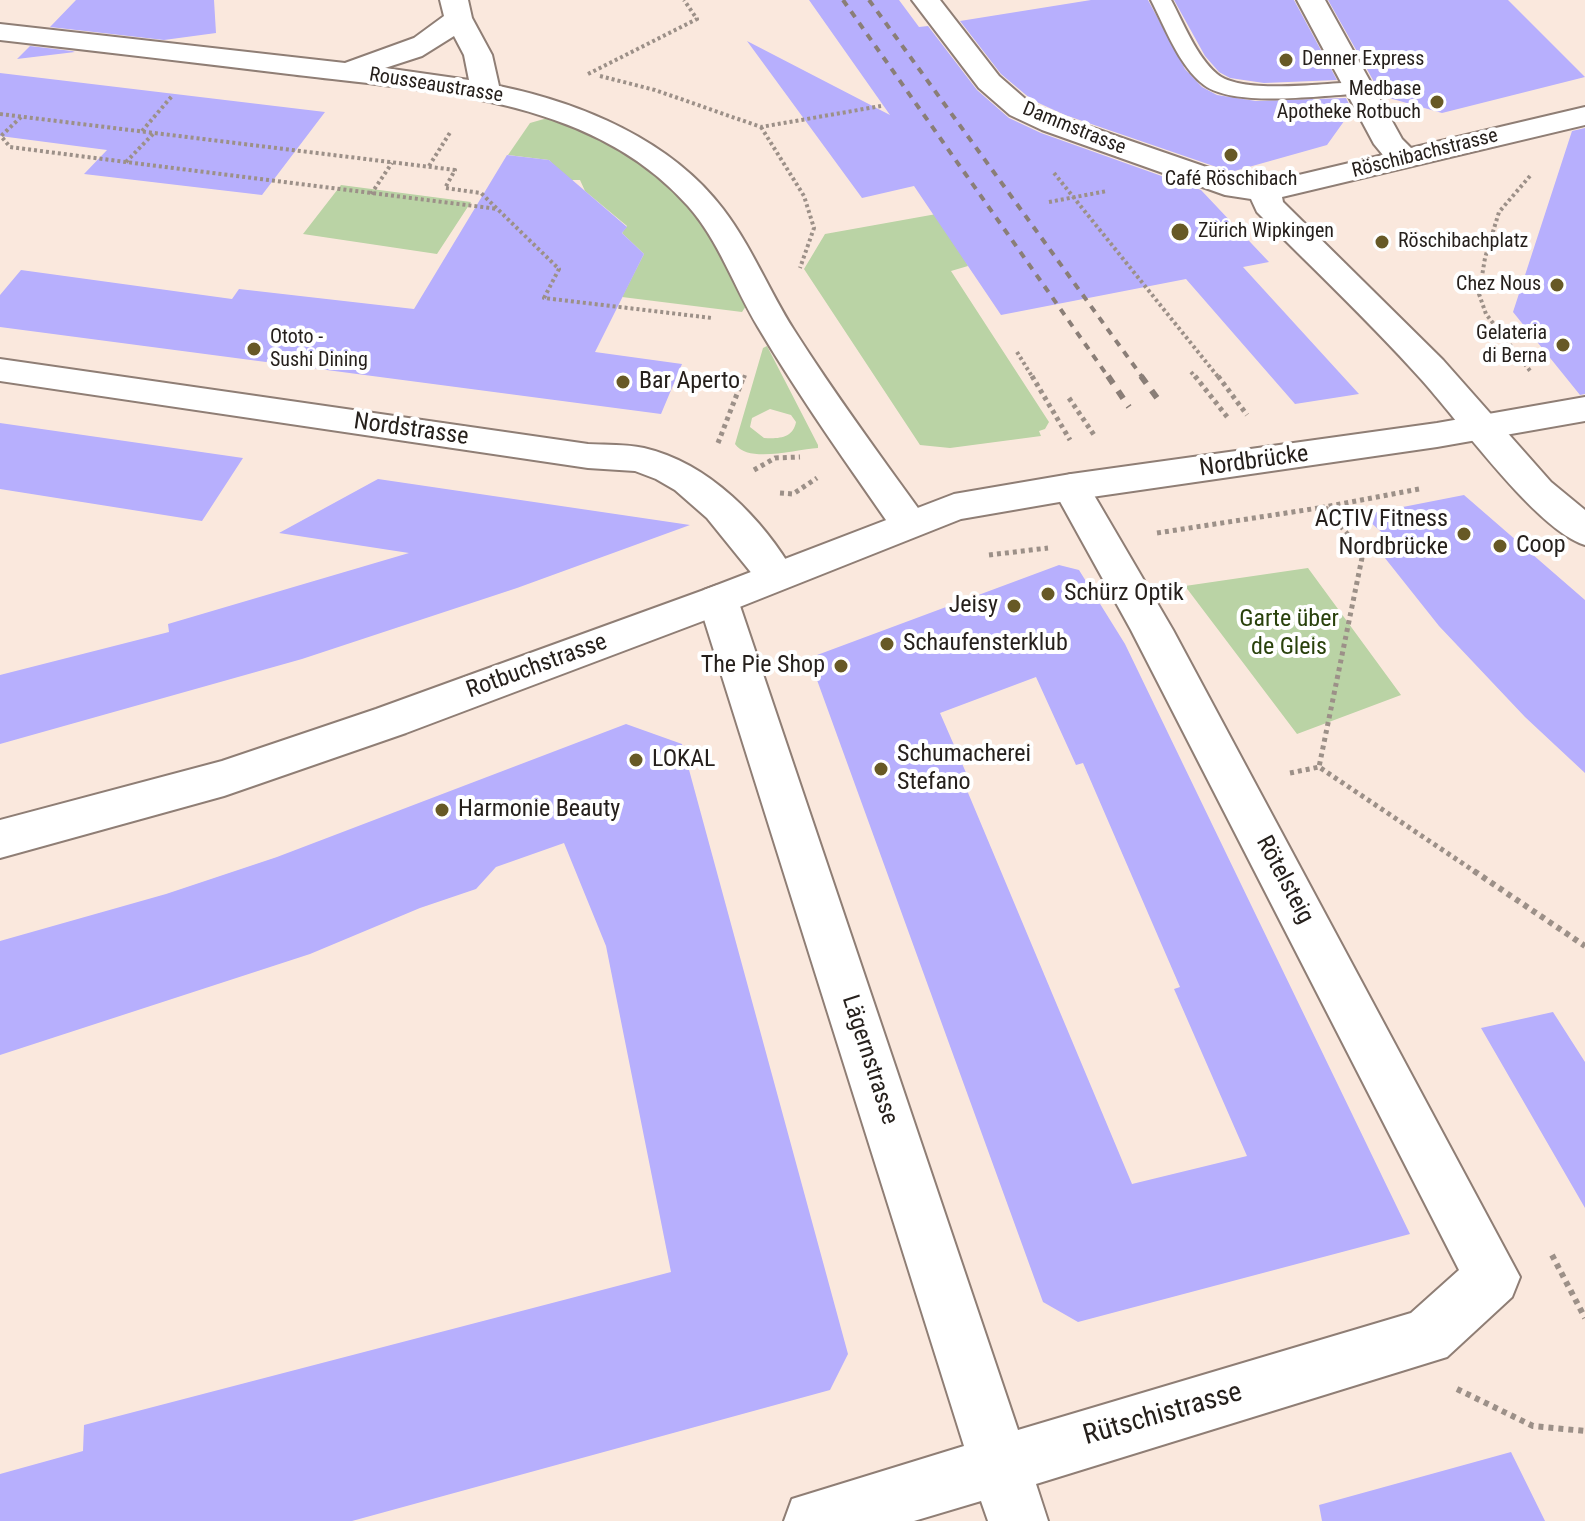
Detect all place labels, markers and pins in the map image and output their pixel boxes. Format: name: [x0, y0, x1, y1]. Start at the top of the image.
place label: Denner Express: [1302, 48, 1424, 72]
marker: Denner Express: [1277, 51, 1295, 69]
place label: Medbase Apotheke Rotbuch: [1277, 78, 1421, 125]
marker: Medbase Apotheke Rotbuch: [1428, 93, 1446, 111]
marker: Café Röschibach: [1222, 146, 1240, 164]
place label: Café Röschibach: [1165, 168, 1297, 192]
place label: Zürich Wipkingen: [1198, 220, 1334, 244]
marker: Zürich Wipkingen: [1169, 221, 1191, 243]
place label: Röschibachplatz: [1398, 230, 1528, 254]
marker: Röschibachplatz: [1373, 233, 1391, 251]
place label: Chez Nous: [1456, 273, 1541, 297]
marker: Chez Nous: [1548, 276, 1566, 294]
place label: Gelateria di Berna: [1476, 322, 1547, 369]
place label: Ototo - Sushi Dining: [270, 326, 368, 373]
marker: Gelateria di Berna: [1554, 336, 1572, 354]
marker: Ototo - Sushi Dining: [245, 340, 263, 358]
place label: Bar Aperto: [639, 368, 740, 396]
marker: Bar Aperto: [614, 373, 632, 391]
place label: ACTIV Fitness Nordbrücke: [1315, 506, 1448, 562]
marker: ACTIV Fitness Nordbrücke: [1455, 525, 1473, 543]
place label: Coop: [1516, 532, 1566, 560]
marker: Coop: [1491, 537, 1509, 555]
place label: Schürz Optik: [1064, 580, 1184, 608]
marker: Schürz Optik: [1039, 585, 1057, 603]
place label: Jeisy: [949, 592, 998, 620]
marker: Jeisy: [1005, 597, 1023, 615]
place label: Schaufensterklub: [903, 630, 1068, 658]
marker: Schaufensterklub: [878, 635, 896, 653]
place label: The Pie Shop: [701, 652, 825, 680]
marker: The Pie Shop: [832, 657, 850, 675]
place label: Schumacherei Stefano: [897, 741, 1031, 797]
place label: LOKAL: [652, 746, 715, 774]
marker: LOKAL: [627, 751, 645, 769]
marker: Schumacherei Stefano: [872, 760, 890, 778]
place label: Harmonie Beauty: [458, 796, 620, 824]
marker: Harmonie Beauty: [433, 801, 451, 819]

